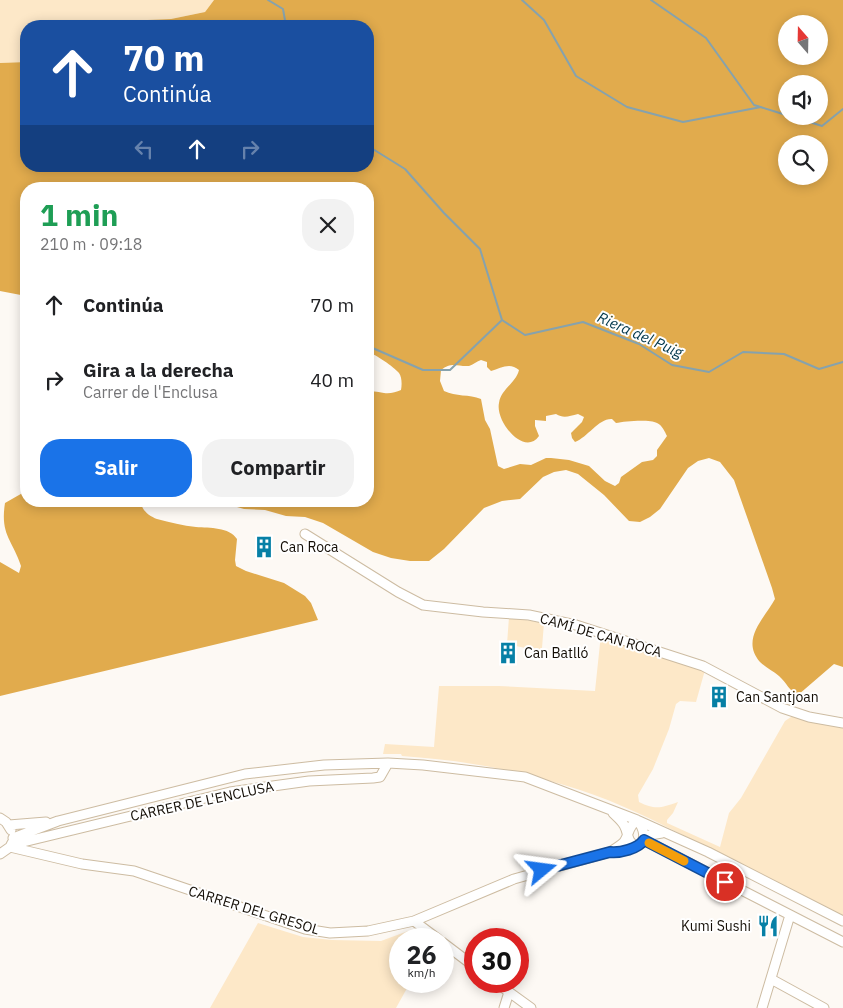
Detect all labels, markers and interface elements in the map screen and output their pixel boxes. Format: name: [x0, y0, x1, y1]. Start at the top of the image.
north arrow: [778, 15, 828, 65]
map controls: [778, 15, 828, 185]
text: 70 m: [123, 35, 205, 81]
icon: ahead: [40, 40, 105, 105]
button: sound: [778, 75, 828, 125]
text: Continúa: [123, 79, 211, 108]
icon: left: [130, 135, 158, 163]
icon: ahead: [183, 135, 211, 163]
icon: right: [236, 135, 264, 163]
button: search: [778, 135, 828, 185]
text: 1 min: [40, 195, 118, 234]
button: close: [302, 199, 354, 251]
text: 210 m · 09:18: [40, 234, 142, 254]
icon: ahead: [40, 291, 68, 319]
text: Continúa: [83, 293, 164, 317]
text: 70 m: [310, 293, 354, 317]
water label: Riera del Puig: [595, 307, 687, 362]
text: Gira a la derecha: [83, 358, 234, 382]
icon: right: [40, 366, 68, 394]
text: 40 m: [310, 368, 354, 392]
text: Carrer de l'Enclusa: [83, 382, 218, 402]
button: Salir: [40, 439, 192, 497]
button: Compartir: [202, 439, 354, 497]
building icon: Can Roca: [251, 534, 277, 560]
place label: Can Roca: [280, 538, 339, 556]
street label: CAMÍ DE CAN ROCA: [538, 608, 664, 661]
building icon: Can Batlló: [495, 640, 521, 666]
place label: Can Batlló: [524, 644, 589, 662]
building icon: Can Santjoan: [706, 684, 732, 710]
place label: Can Santjoan: [736, 688, 819, 706]
street label: CARRER DE L'ENCLUSA: [129, 777, 275, 825]
position arrow: [515, 843, 567, 895]
pin: [704, 861, 746, 903]
icon: arrive: [711, 868, 739, 896]
street label: CARRER DEL GRESOL: [186, 882, 322, 938]
restaurant icon: Kumi Sushi: [755, 913, 781, 939]
place label: Kumi Sushi: [681, 917, 751, 935]
speed limit sign: 30: [464, 928, 529, 993]
text: 26: [406, 938, 437, 971]
text: km/h: [407, 965, 436, 980]

